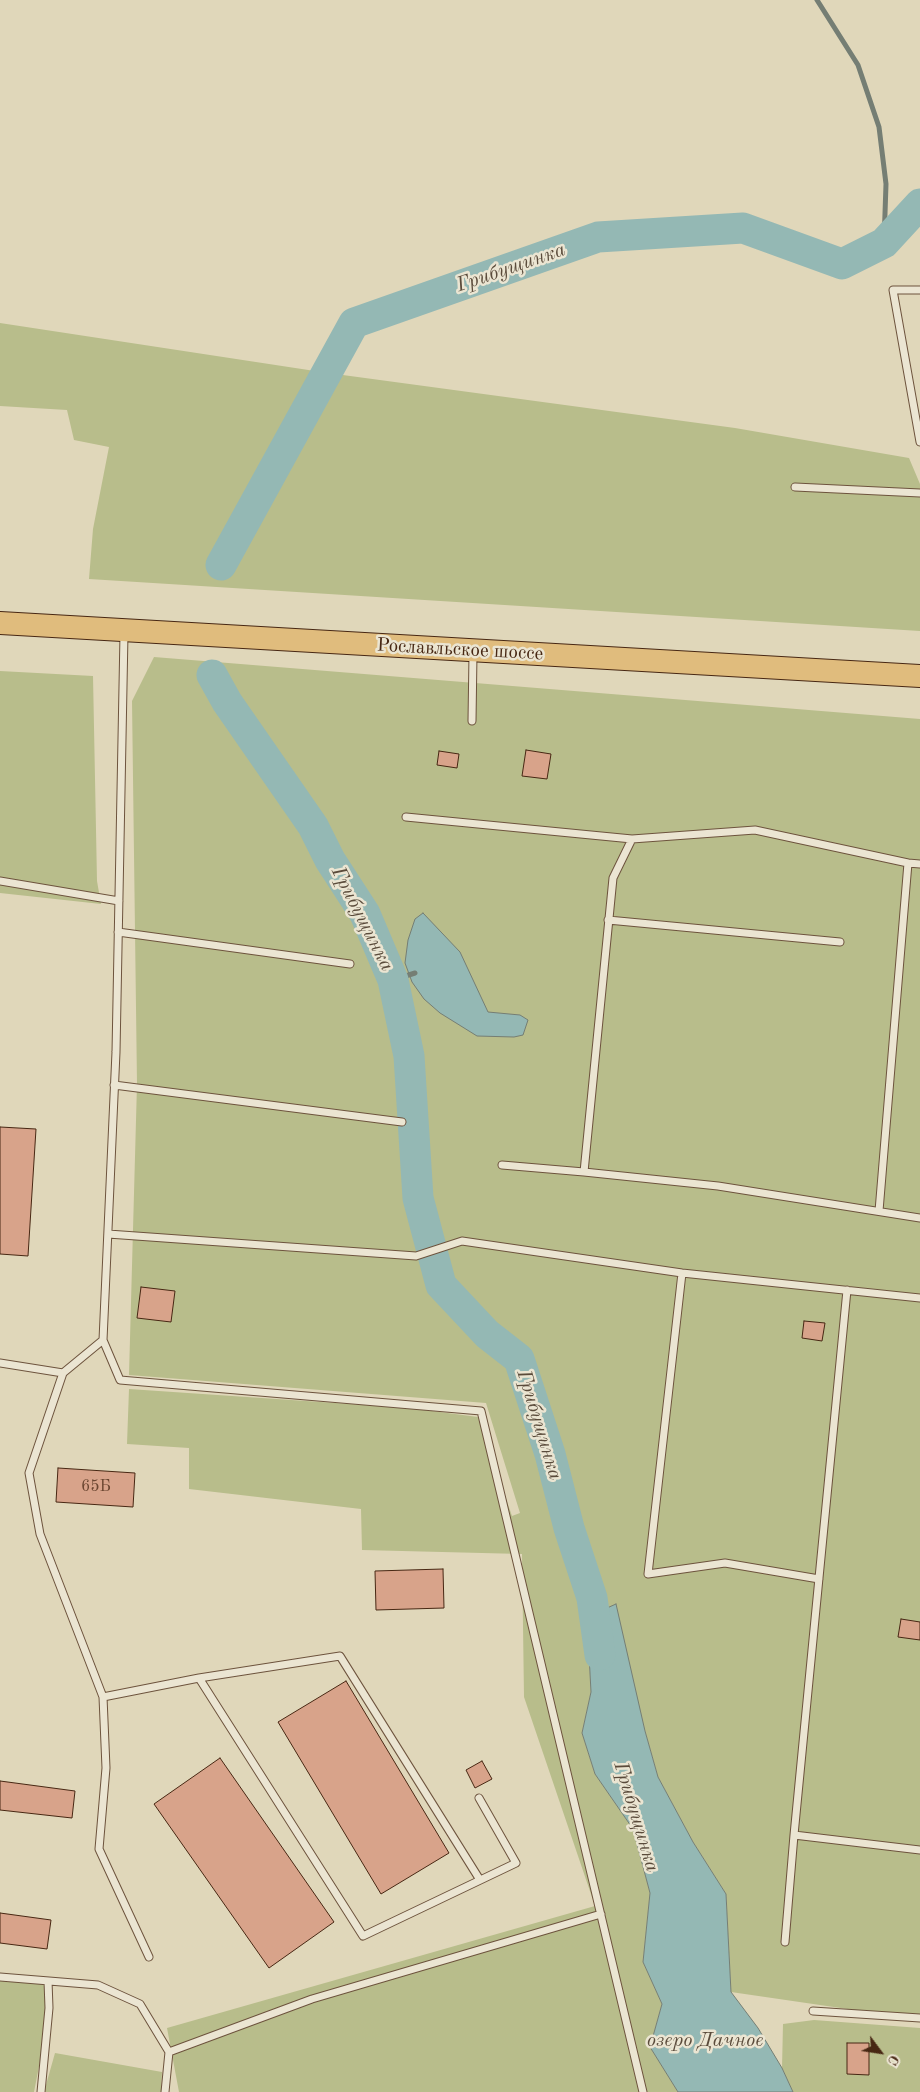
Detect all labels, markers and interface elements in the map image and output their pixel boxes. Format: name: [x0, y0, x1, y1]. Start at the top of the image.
water label: Грибущинка: [453, 238, 569, 298]
street label: Рославльское шоссе: [376, 634, 544, 666]
water label: Грибущинка: [325, 863, 399, 975]
water label: Грибущинка: [511, 1367, 567, 1483]
house number: 65Б: [81, 1477, 111, 1497]
water label: Грибущинка: [608, 1759, 664, 1875]
north arrow: [855, 2027, 905, 2077]
water label: озеро Дачное: [647, 2029, 763, 2053]
text: С: [884, 2052, 901, 2067]

